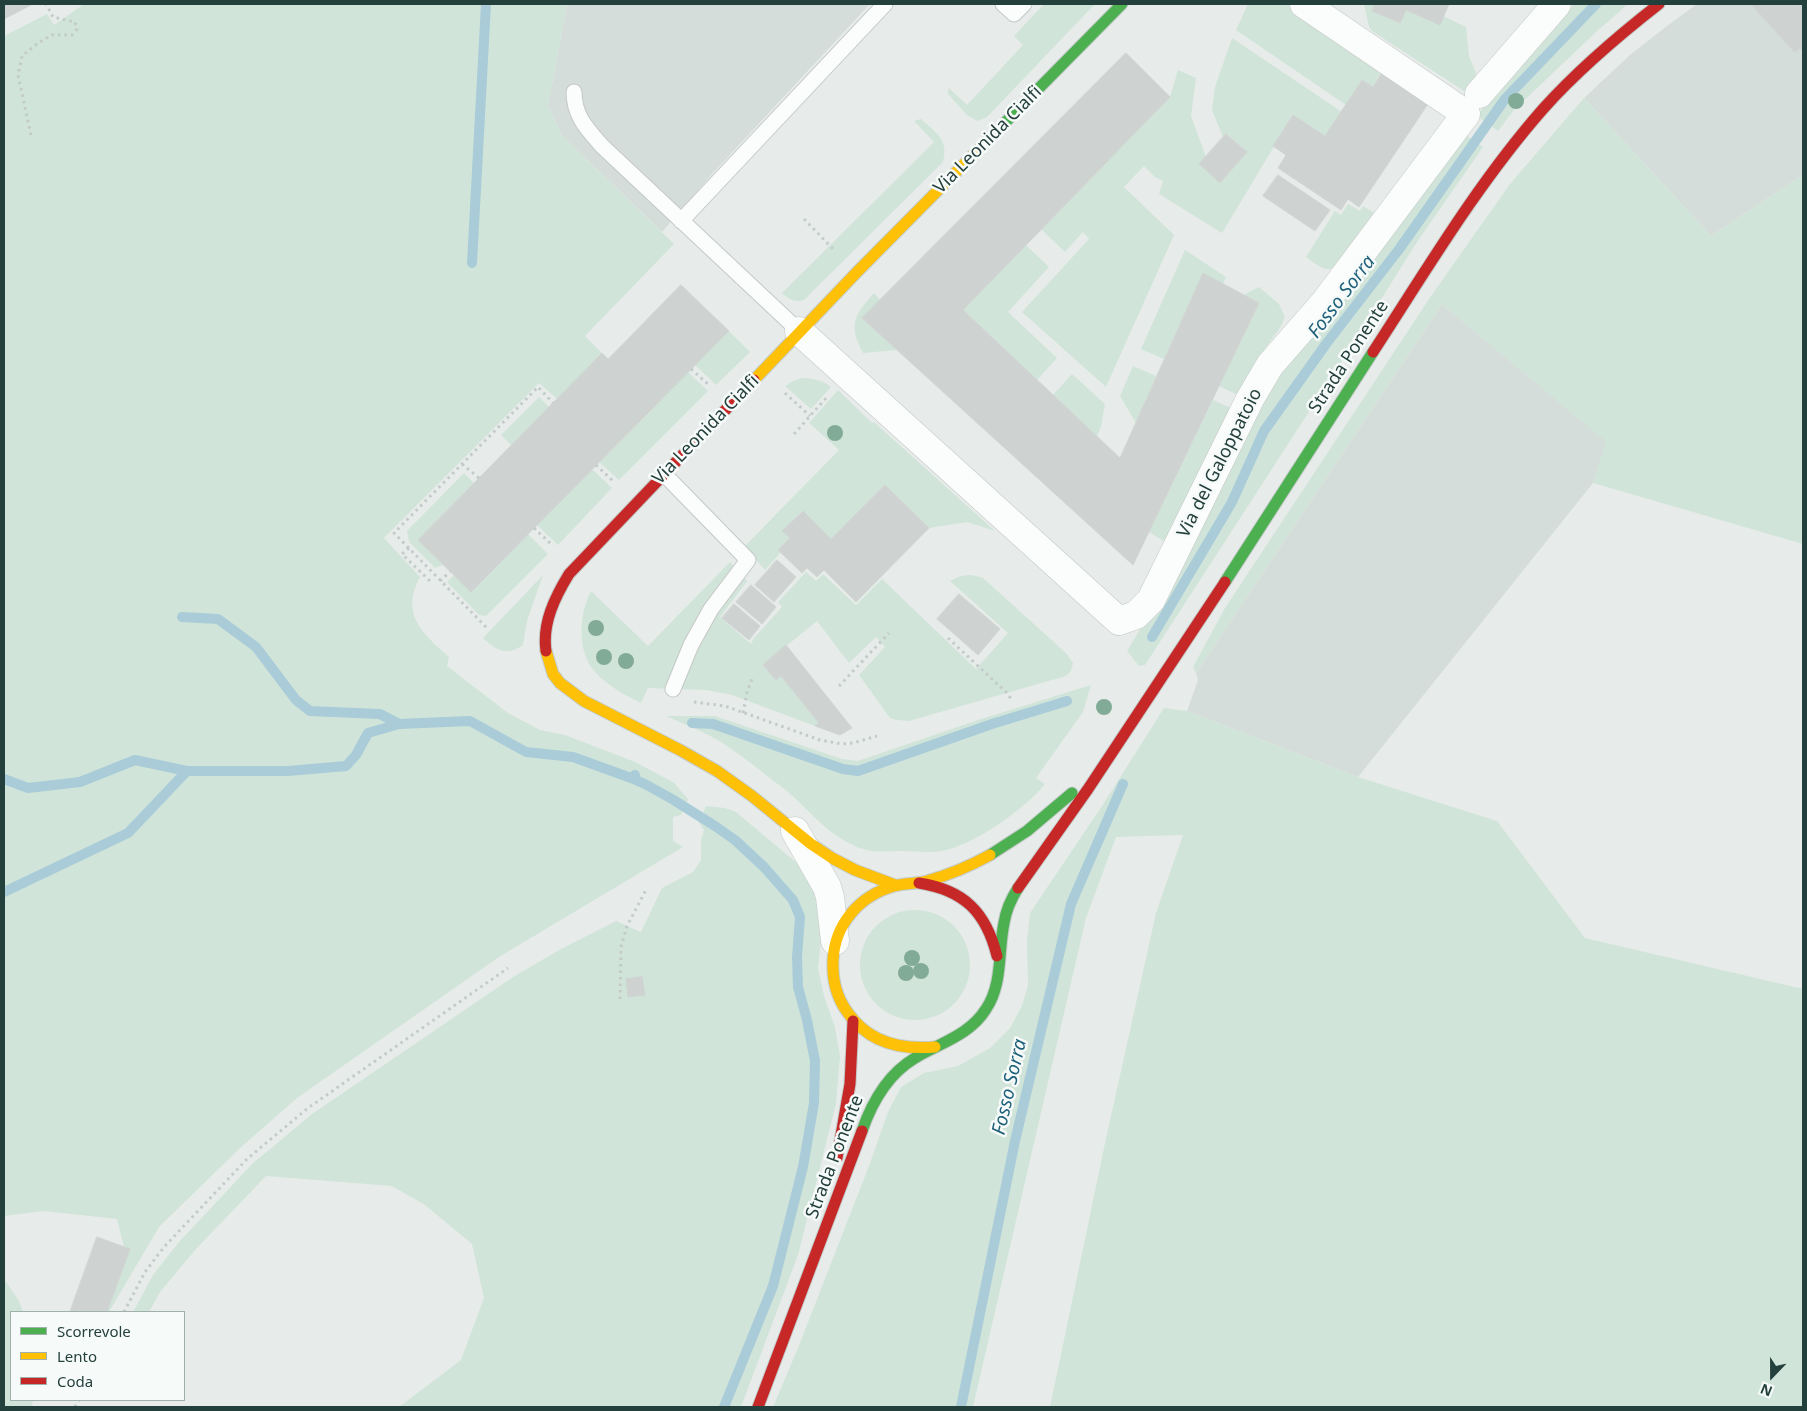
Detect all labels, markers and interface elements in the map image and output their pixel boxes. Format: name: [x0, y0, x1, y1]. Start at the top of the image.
street label: Via Leonida Cialfi: [929, 81, 1047, 199]
water label: Fosso Sorra: [1304, 251, 1380, 343]
street label: Strada Ponente: [1304, 297, 1394, 417]
street label: Via Leonida Cialfi: [648, 371, 764, 489]
street label: Via del Galoppatoio: [1173, 385, 1267, 541]
water label: Fosso Sorra: [988, 1037, 1032, 1137]
street label: Strada Ponente: [802, 1092, 868, 1222]
legend: [10, 1311, 185, 1401]
text: Scorrevole: [57, 1321, 131, 1341]
text: Lento: [57, 1346, 97, 1366]
north arrow: [1747, 1351, 1797, 1401]
text: Coda: [57, 1371, 93, 1391]
text: N: [1757, 1379, 1775, 1401]

